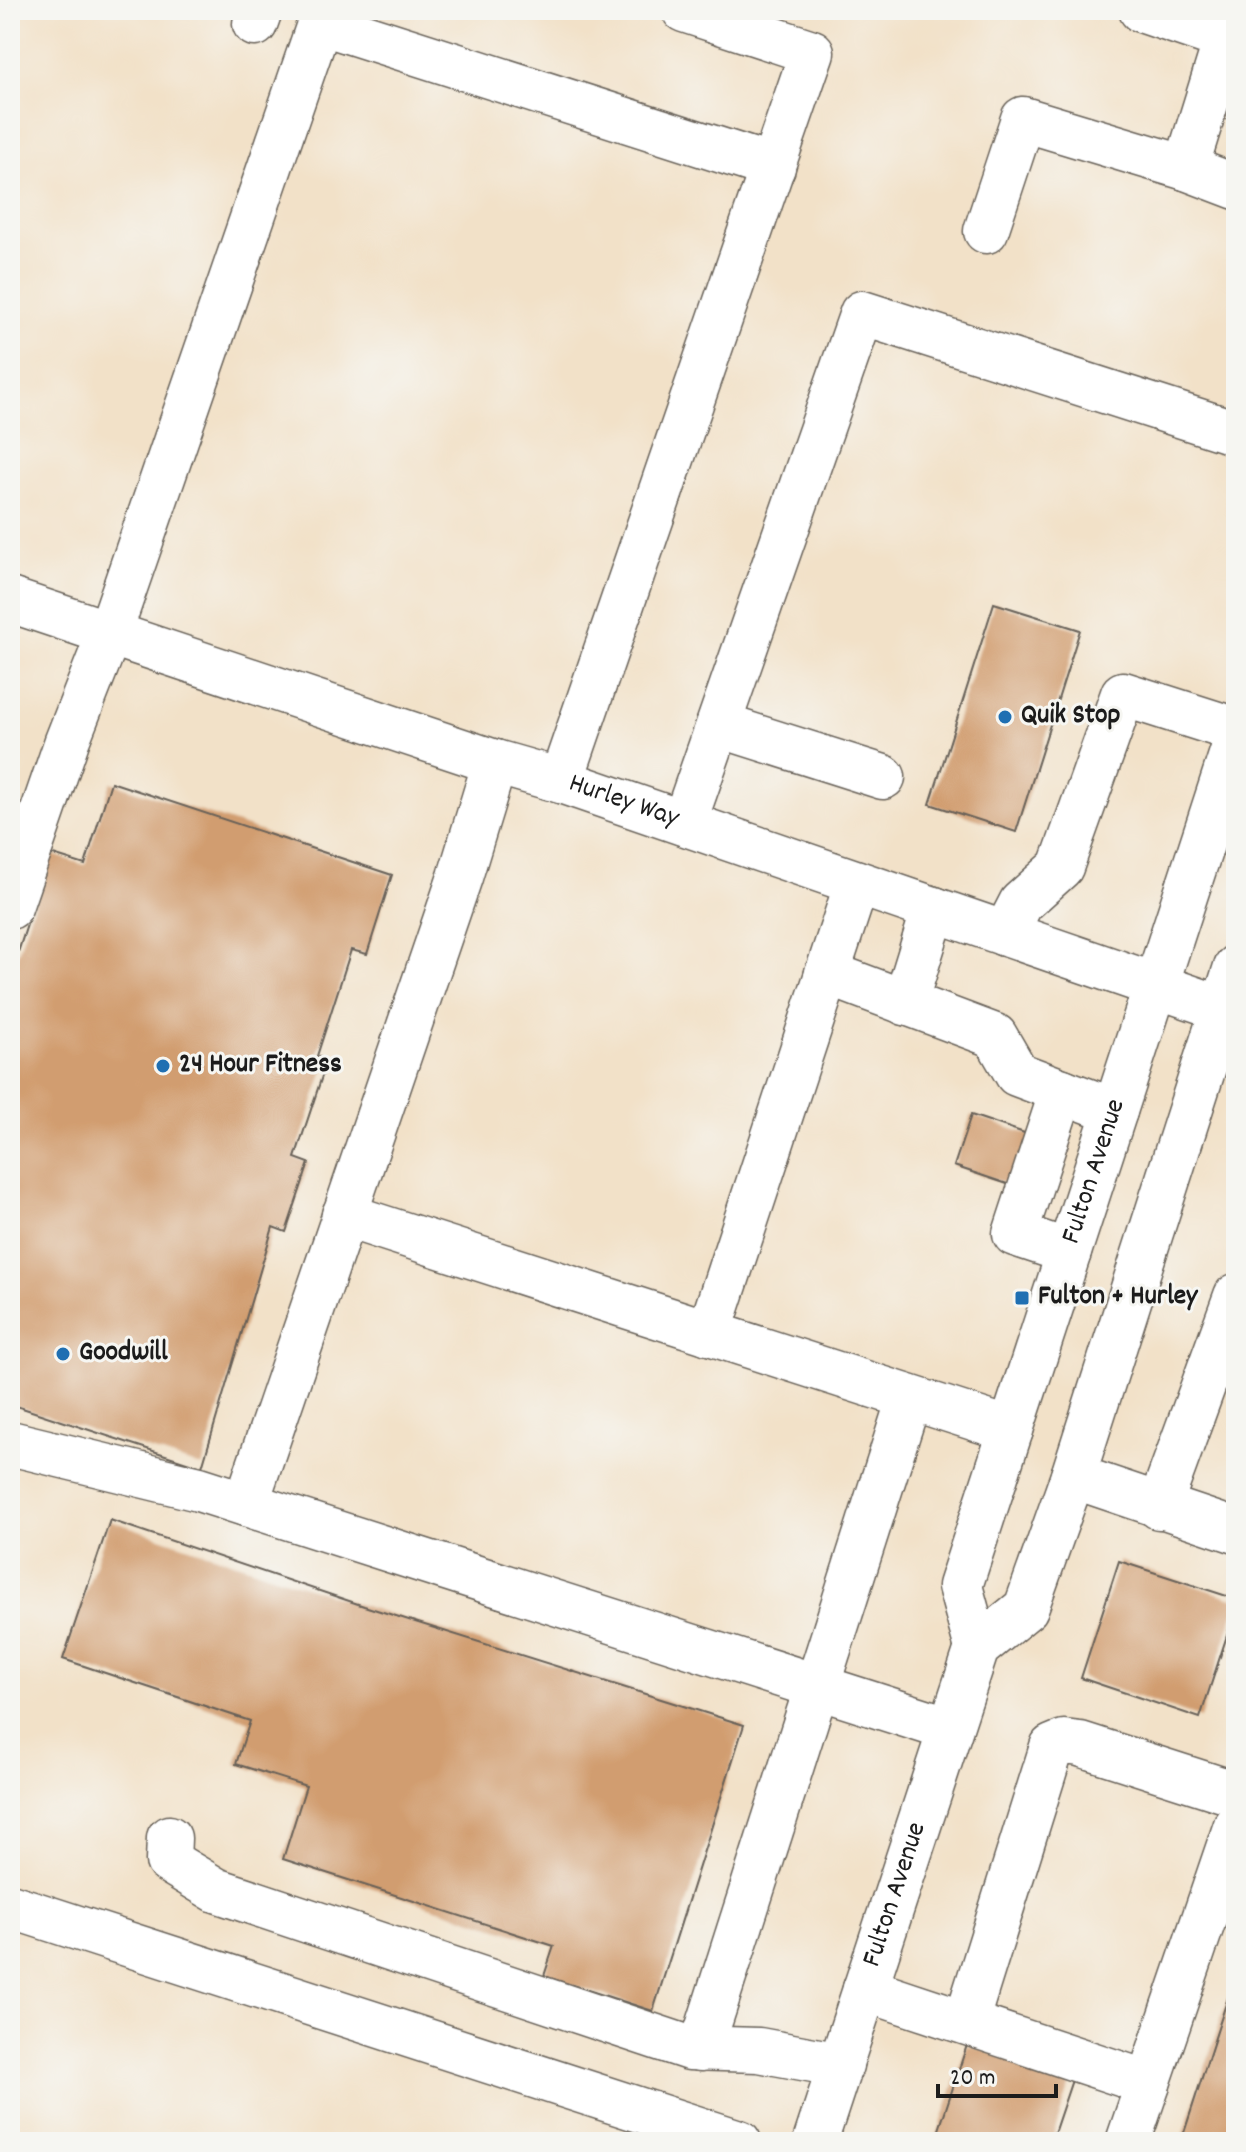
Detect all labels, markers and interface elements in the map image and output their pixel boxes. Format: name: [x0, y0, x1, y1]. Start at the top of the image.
place label: Quik Stop: [1021, 697, 1121, 737]
marker: Quik Stop: [996, 708, 1014, 726]
street label: Hurley Way: [563, 765, 684, 840]
place label: 24 Hour Fitness: [179, 1046, 342, 1086]
marker: 24 Hour Fitness: [154, 1057, 172, 1075]
street label: Fulton Avenue: [1053, 1094, 1137, 1249]
place label: Fulton + Hurley: [1038, 1278, 1199, 1318]
marker: Fulton + Hurley: [1013, 1289, 1031, 1307]
place label: Goodwill: [79, 1334, 168, 1374]
marker: Goodwill: [54, 1345, 72, 1363]
street label: Fulton Avenue: [854, 1817, 938, 1972]
scale bar: [938, 2048, 1056, 2098]
text: 20 m: [950, 2062, 996, 2096]

